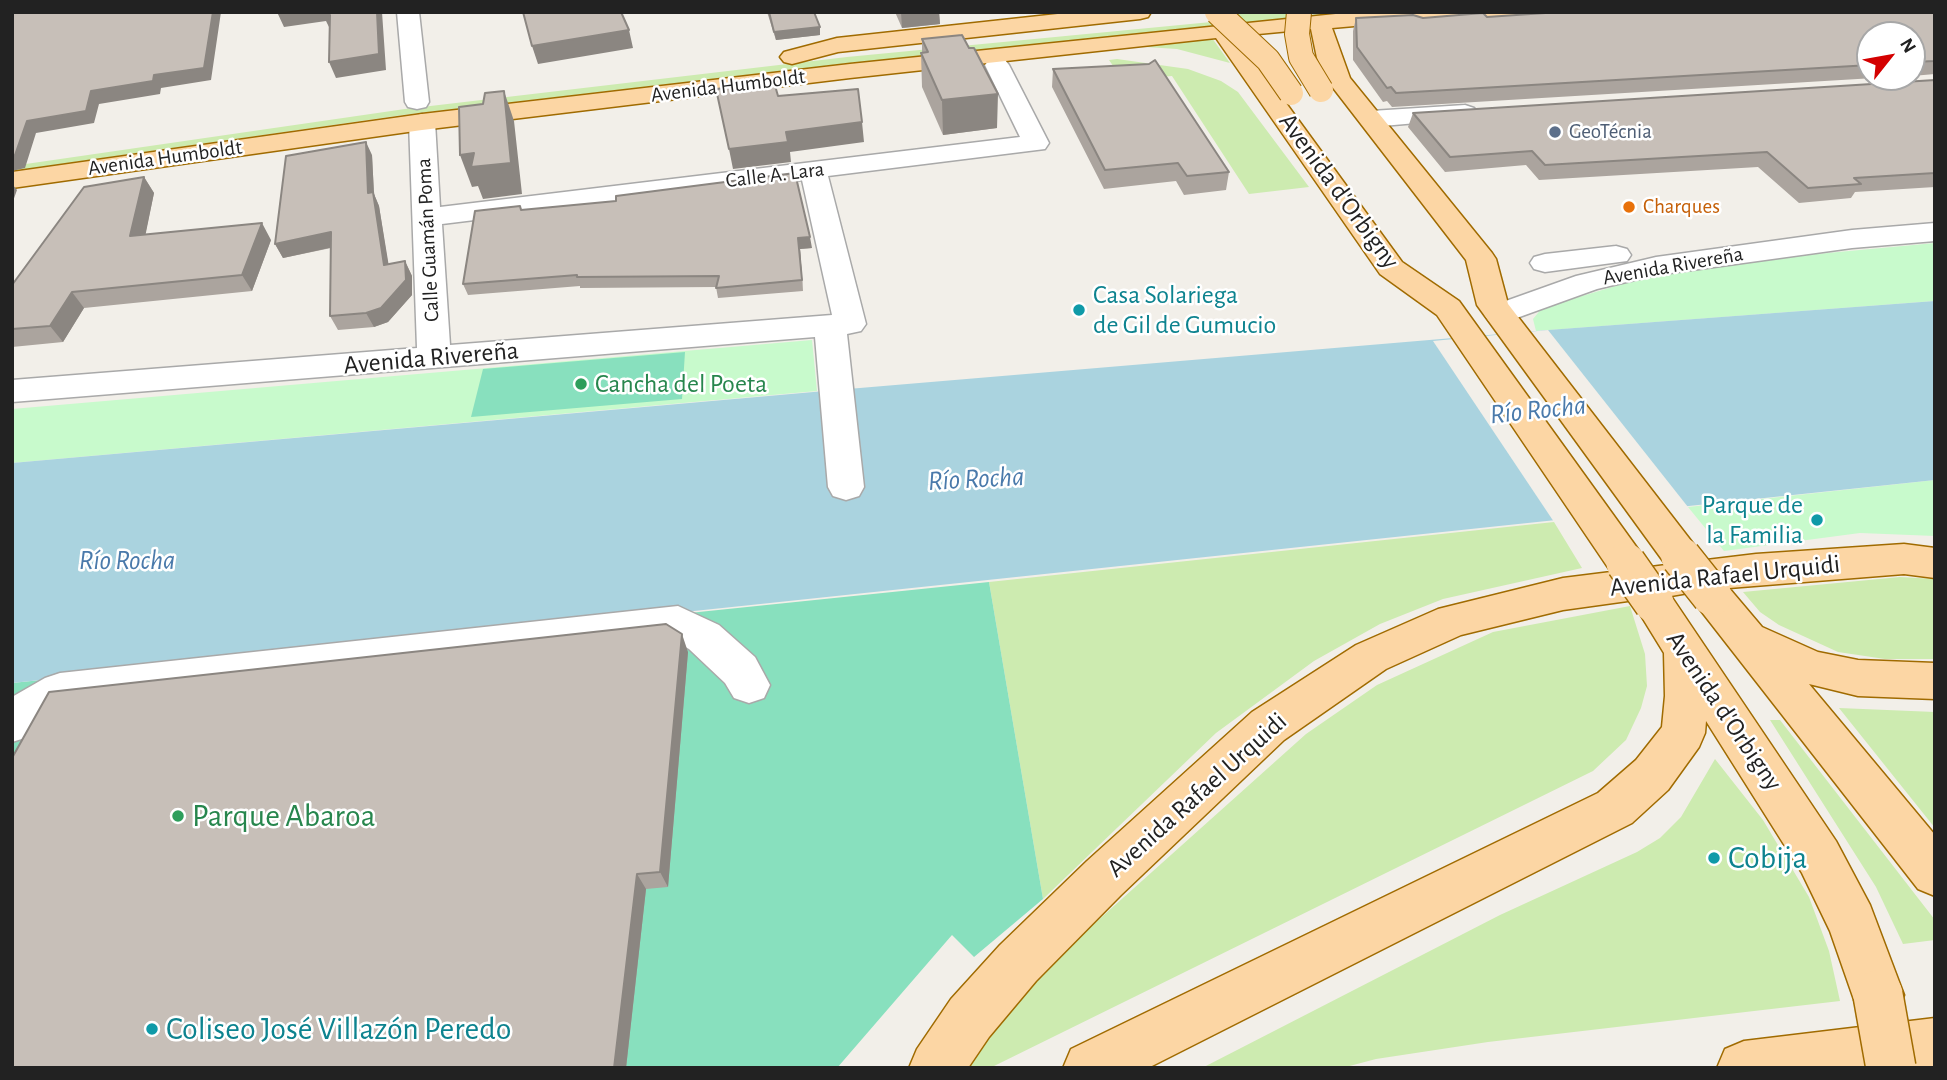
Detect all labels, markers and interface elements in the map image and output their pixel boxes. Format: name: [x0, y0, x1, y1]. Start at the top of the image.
north arrow: [1856, 21, 1926, 91]
text: N: [1896, 35, 1919, 57]
street label: Avenida Humboldt: [649, 64, 807, 108]
street label: Avenida d'Orbigny: [1272, 107, 1406, 275]
place label: GeoTécnia: [1569, 119, 1652, 145]
marker: GeoTécnia: [1547, 124, 1563, 140]
street label: Avenida Humboldt: [86, 135, 244, 181]
street label: Calle A. Lara: [724, 156, 826, 194]
street label: Calle Guamán Poma: [411, 158, 445, 322]
place label: Charques: [1643, 194, 1720, 220]
marker: Charques: [1621, 199, 1637, 215]
street label: Avenida Rivereña: [1601, 241, 1745, 291]
place label: Casa Solariega de Gil de Gumucio: [1093, 279, 1276, 340]
marker: Casa Solariega de Gil de Gumucio: [1071, 302, 1087, 318]
street label: Avenida Rivereña: [342, 335, 520, 381]
place label: Cancha del Poeta: [595, 368, 767, 400]
marker: Cancha del Poeta: [573, 376, 589, 392]
water label: Río Rocha: [1488, 388, 1588, 432]
water label: Río Rocha: [927, 460, 1025, 498]
place label: Parque de la Familia: [1702, 489, 1803, 550]
marker: Parque de la Familia: [1809, 512, 1825, 528]
water label: Río Rocha: [79, 544, 175, 578]
street label: Avenida Rafael Urquidi: [1608, 548, 1842, 604]
street label: Avenida d'Orbigny: [1659, 625, 1789, 797]
street label: Avenida Rafael Urquidi: [1101, 706, 1293, 884]
place label: Parque Abaroa: [192, 797, 375, 835]
marker: Parque Abaroa: [170, 808, 186, 824]
place label: Cobija: [1728, 839, 1807, 877]
marker: Cobija: [1706, 850, 1722, 866]
place label: Coliseo José Villazón Peredo: [166, 1010, 512, 1048]
marker: Coliseo José Villazón Peredo: [144, 1021, 160, 1037]

